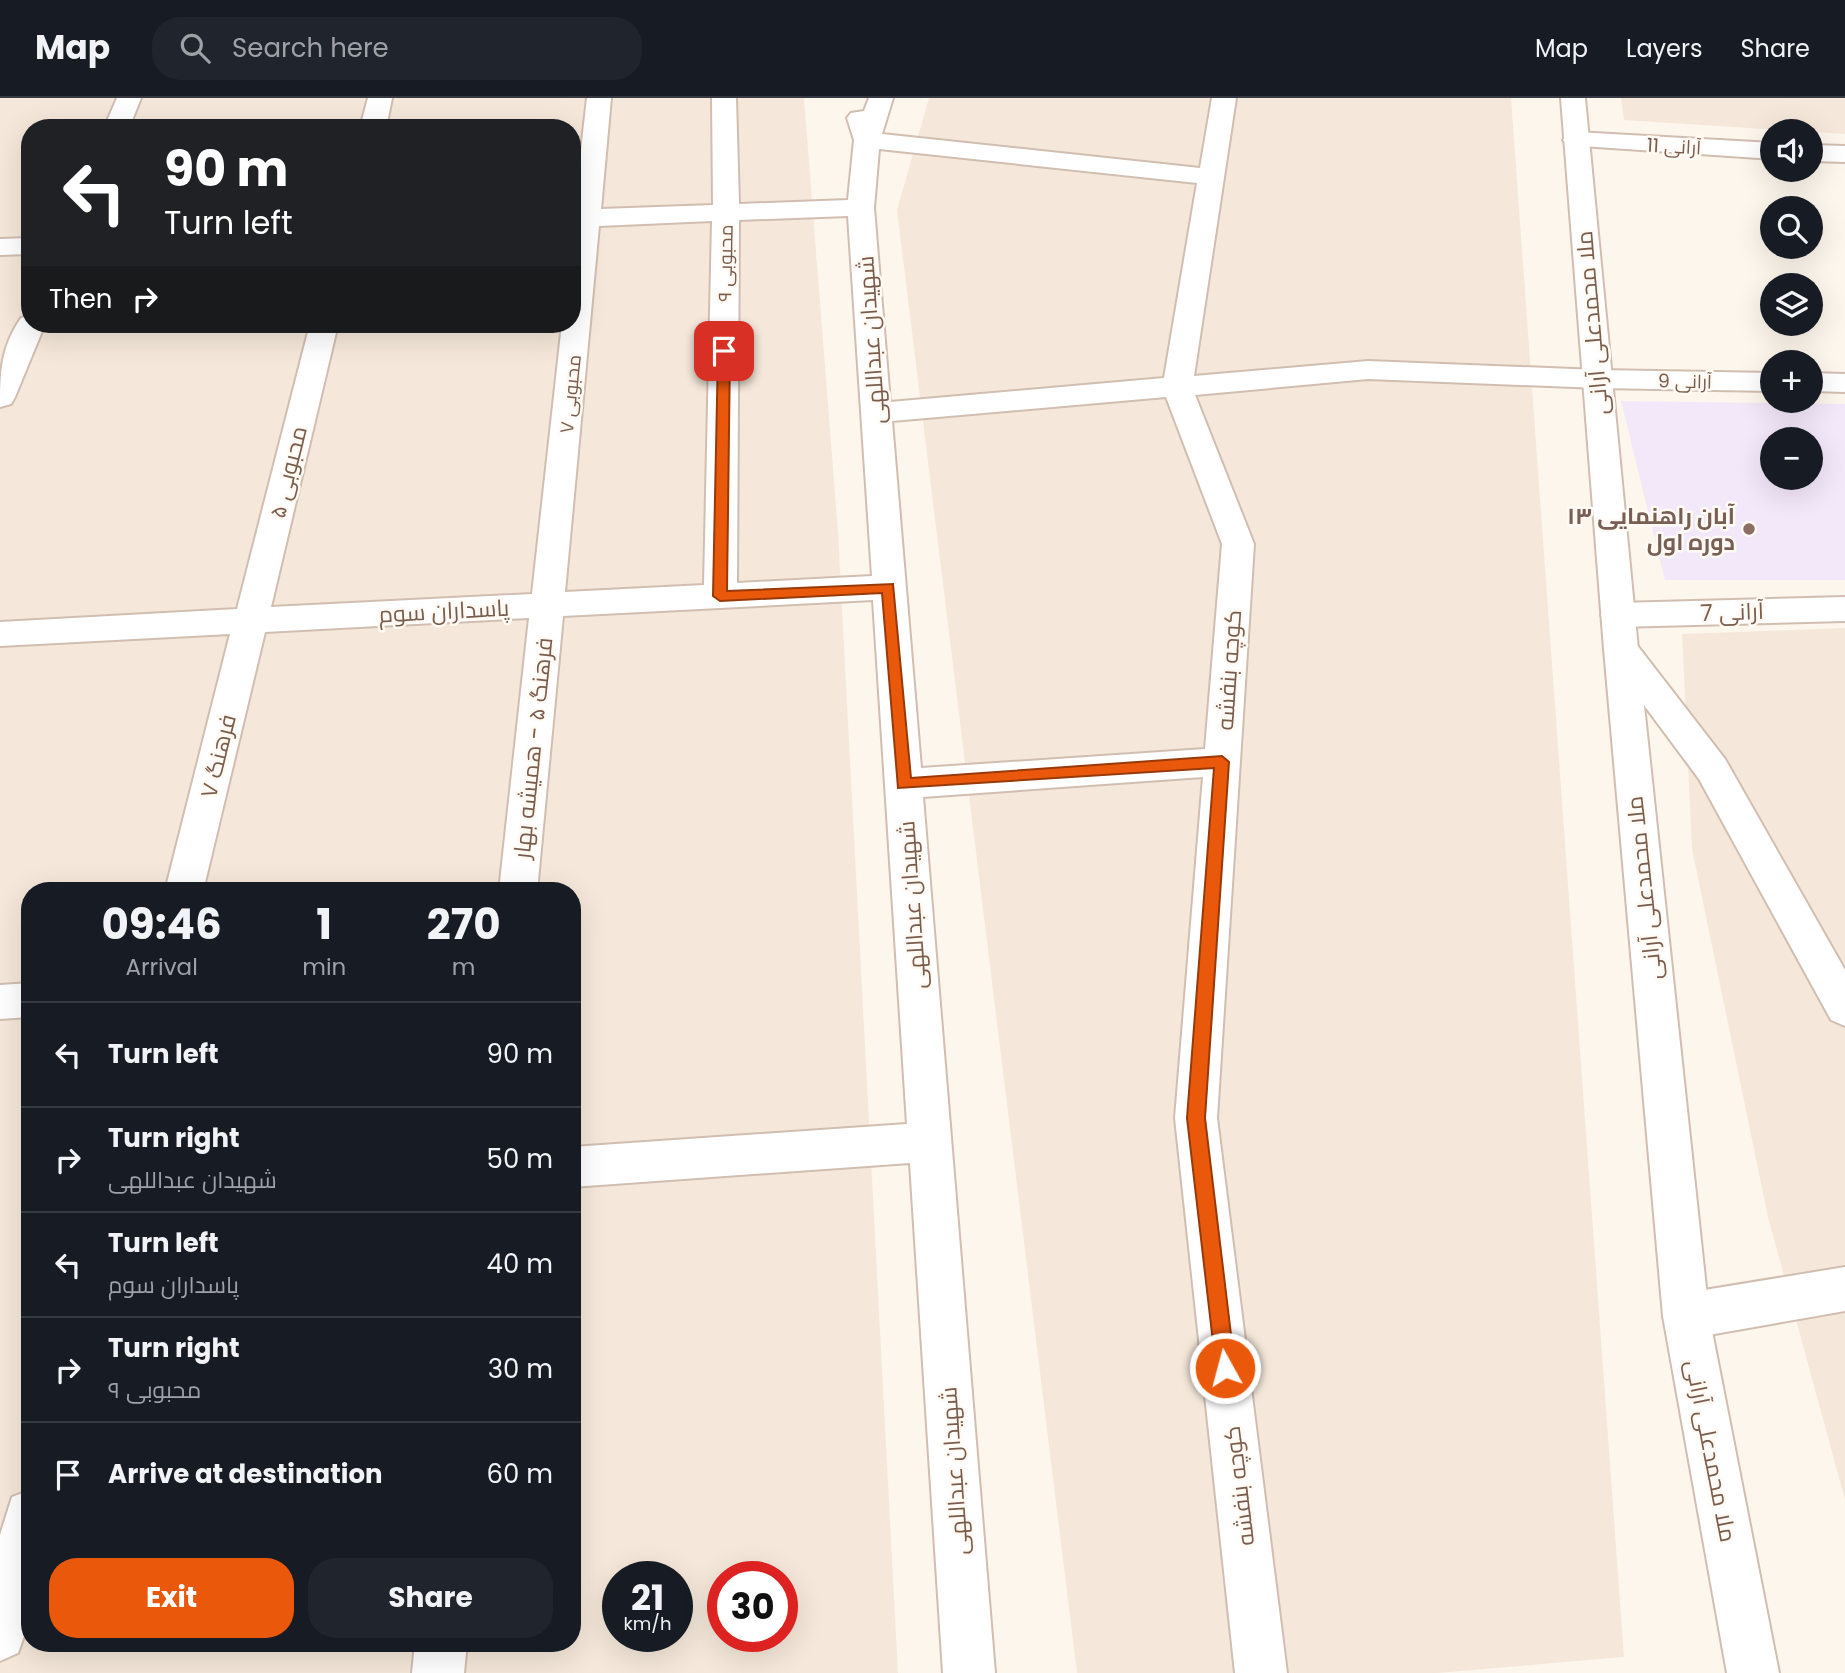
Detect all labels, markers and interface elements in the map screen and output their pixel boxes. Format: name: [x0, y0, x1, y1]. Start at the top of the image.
search box: [152, 17, 642, 80]
text: Map: [35, 24, 110, 71]
icon: search: [176, 29, 214, 67]
text: Search here: [232, 30, 389, 66]
text: Map: [1535, 32, 1588, 65]
text: Layers: [1626, 32, 1702, 65]
text: Share: [1740, 32, 1810, 65]
map controls: [1760, 119, 1823, 490]
button: sound: [1760, 119, 1823, 182]
street label: آرانی 11: [1646, 132, 1702, 161]
text: 90 m: [164, 135, 288, 203]
icon: left: [49, 147, 140, 238]
button: search: [1760, 196, 1823, 259]
text: Turn left: [164, 200, 293, 245]
street label: محبوبی ۹: [711, 224, 740, 302]
street label: ملا محمدعلی آرانی: [1568, 230, 1616, 416]
street label: شهیدان عبداللهی: [849, 255, 893, 425]
button: layers: [1760, 273, 1823, 336]
icon: right: [126, 280, 164, 318]
text: Then: [49, 281, 112, 317]
pin: [694, 321, 754, 381]
icon: arrive: [705, 332, 743, 370]
button: +: [1760, 350, 1823, 413]
street label: محبوبی ۷: [553, 353, 588, 435]
street label: آرانی 9: [1658, 368, 1712, 395]
street label: محبوبی ۵: [261, 423, 315, 521]
button: −: [1760, 427, 1823, 490]
place label: ۱۳ آبان راهنمایی دوره اول: [1567, 500, 1736, 558]
marker: ۱۳ آبان راهنمایی دوره اول: [1741, 521, 1757, 537]
street label: پاسداران سوم: [378, 592, 510, 630]
street label: آرانی 7: [1700, 595, 1764, 629]
street label: کوچه بنفشه: [1209, 609, 1249, 731]
street label: فرهنگ ۵ - همیشه بهار: [505, 636, 561, 862]
street label: فرهنگ ۷: [192, 711, 244, 801]
street label: ملا محمدعلی آرانی: [1618, 794, 1670, 982]
street label: شهیدان عبداللهی: [890, 820, 934, 990]
text: 09:46: [101, 895, 222, 954]
text: 1: [316, 895, 332, 954]
text: 270: [427, 895, 501, 954]
text: Arrival: [125, 951, 198, 983]
text: min: [302, 951, 346, 983]
text: m: [452, 951, 475, 983]
icon: left: [49, 1036, 87, 1074]
text: Turn left: [108, 1036, 219, 1072]
text: 90 m: [487, 1036, 553, 1072]
text: Turn right: [108, 1120, 240, 1156]
icon: right: [49, 1141, 87, 1179]
text: 50 m: [487, 1141, 553, 1177]
text: شهیدان عبداللهی: [108, 1164, 277, 1196]
text: Turn left: [108, 1225, 219, 1261]
icon: left: [49, 1246, 87, 1284]
text: 40 m: [487, 1246, 553, 1282]
text: پاسداران سوم: [108, 1269, 239, 1301]
text: Turn right: [108, 1330, 240, 1366]
position arrow: [1188, 1331, 1262, 1405]
icon: right: [49, 1351, 87, 1389]
text: 30 m: [488, 1351, 553, 1387]
street label: ملا محمدعلی آرانی: [1678, 1357, 1744, 1545]
text: محبوبی ۹: [108, 1374, 201, 1406]
street label: شهیدان عبداللهی: [932, 1386, 976, 1556]
street label: کوچه بنفشه: [1216, 1424, 1262, 1548]
icon: arrive: [49, 1456, 87, 1494]
text: Arrive at destination: [108, 1456, 383, 1492]
text: 60 m: [486, 1456, 553, 1492]
button: Exit: [49, 1558, 294, 1638]
button: Share: [308, 1558, 553, 1638]
speed limit sign: 30: [707, 1561, 798, 1652]
text: 21: [631, 1573, 664, 1622]
text: km/h: [624, 1611, 671, 1636]

